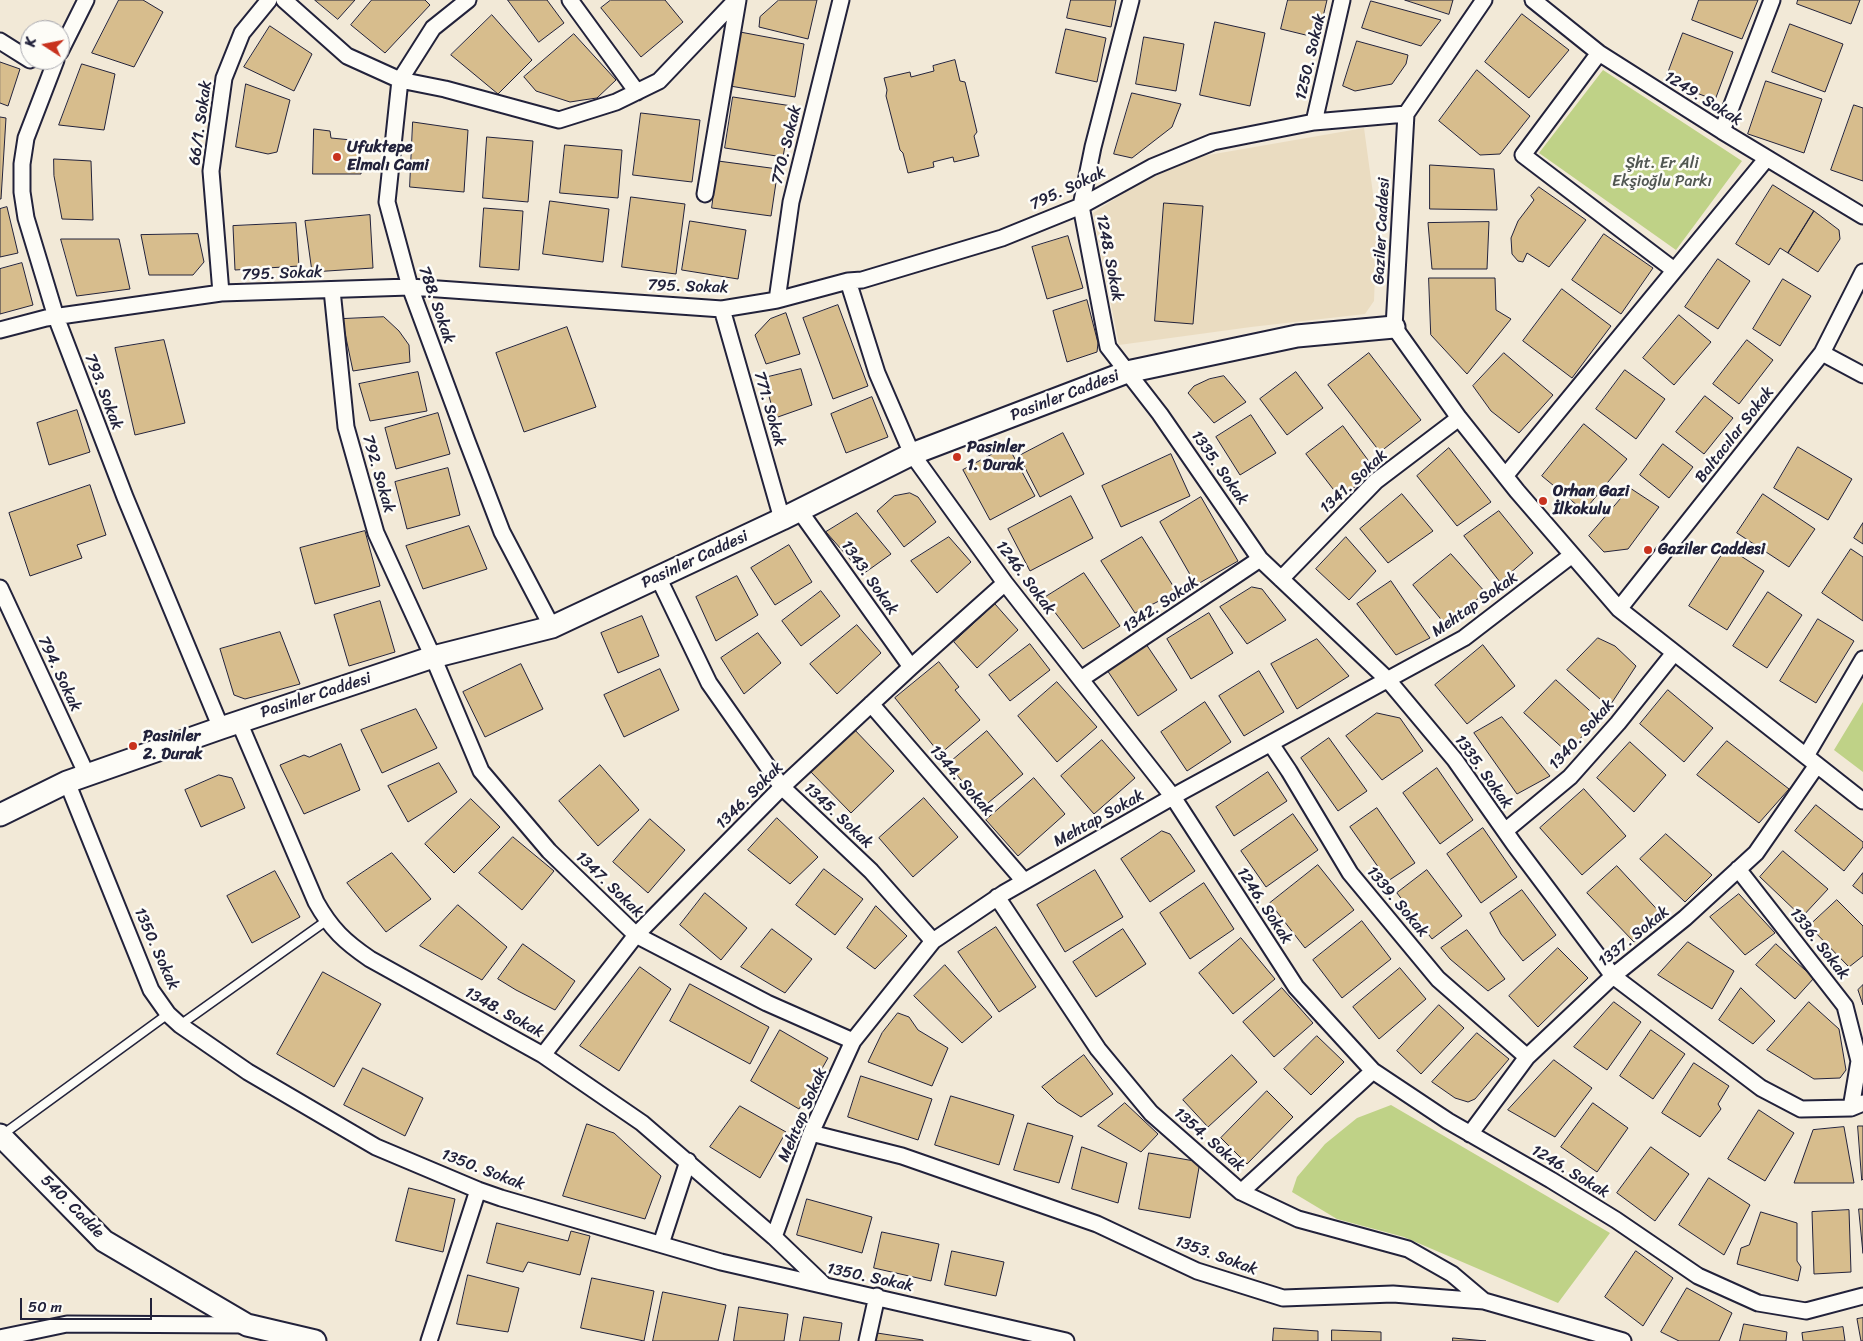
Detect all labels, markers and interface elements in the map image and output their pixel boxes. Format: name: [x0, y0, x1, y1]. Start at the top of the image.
street label: 1250. Sokak: [1292, 12, 1330, 102]
north arrow: [20, 20, 70, 70]
text: K: [18, 36, 44, 49]
street label: 1249. Sokak: [1661, 68, 1745, 130]
street label: 66/1. Sokak: [186, 79, 216, 167]
street label: 770. Sokak: [768, 104, 806, 186]
place label: Ufuktepe Elmalı Cami: [347, 138, 429, 176]
marker: Ufuktepe Elmalı Cami: [331, 151, 343, 163]
park label: Şht. Er Ali Ekşioğlu Parkı: [1612, 154, 1712, 192]
street label: 795. Sokak: [1027, 163, 1109, 215]
street label: Gaziler Caddesi: [1370, 177, 1394, 285]
street label: 1248. Sokak: [1091, 213, 1127, 303]
street label: 795. Sokak: [241, 263, 323, 285]
street label: 788. Sokak: [414, 264, 458, 346]
street label: 795. Sokak: [647, 276, 729, 298]
street label: 793. Sokak: [80, 351, 126, 433]
street label: Pasinler Caddesi: [1008, 366, 1122, 426]
street label: 771. Sokak: [749, 369, 789, 449]
street label: Baltacılar Sokak: [1692, 383, 1778, 487]
street label: 1335. Sokak: [1186, 427, 1252, 509]
street label: 792. Sokak: [358, 433, 398, 515]
place label: Pasinler 1. Durak: [967, 438, 1024, 476]
street label: 1341. Sokak: [1316, 446, 1392, 518]
marker: Pasinler 1. Durak: [951, 451, 963, 463]
place label: Orhan Gazi İlkokulu: [1553, 482, 1629, 520]
marker: Orhan Gazi İlkokulu: [1537, 495, 1549, 507]
street label: Pasinler Caddesi: [639, 527, 751, 593]
street label: 1343. Sokak: [836, 537, 902, 619]
street label: 1246. Sokak: [991, 537, 1059, 619]
place label: Gaziler Caddesi: [1658, 540, 1765, 560]
marker: Gaziler Caddesi: [1642, 544, 1654, 556]
street label: Mehtap Sokak: [1428, 568, 1522, 642]
street label: 1342. Sokak: [1120, 573, 1202, 637]
street label: 794. Sokak: [33, 633, 85, 715]
street label: Pasinler Caddesi: [258, 669, 374, 723]
street label: 1340. Sokak: [1545, 696, 1619, 774]
place label: Pasinler 2. Durak: [143, 727, 202, 765]
street label: 1335. Sokak: [1450, 731, 1516, 813]
marker: Pasinler 2. Durak: [127, 740, 139, 752]
street label: 1344. Sokak: [925, 742, 997, 820]
street label: 1346. Sokak: [712, 758, 788, 834]
street label: 1345. Sokak: [799, 779, 877, 853]
street label: Mehtap Sokak: [1050, 786, 1148, 852]
street label: 1347. Sokak: [571, 848, 647, 922]
street label: 1339. Sokak: [1362, 863, 1432, 941]
street label: 1246. Sokak: [1232, 864, 1296, 948]
street label: 1337. Sokak: [1595, 903, 1673, 971]
street label: 1336. Sokak: [1785, 904, 1853, 984]
street label: 1350. Sokak: [129, 905, 183, 993]
street label: 1348. Sokak: [461, 983, 547, 1043]
street label: Mehtap Sokak: [775, 1065, 831, 1165]
street label: 1354. Sokak: [1170, 1104, 1248, 1176]
street label: 1246. Sokak: [1528, 1141, 1612, 1203]
street label: 1350. Sokak: [439, 1145, 527, 1195]
street label: 540. Cadde: [36, 1171, 108, 1243]
street label: 1353. Sokak: [1172, 1232, 1260, 1280]
street label: 1350. Sokak: [825, 1259, 915, 1297]
scale bar: [22, 1288, 155, 1320]
text: 50 m: [28, 1294, 62, 1320]

